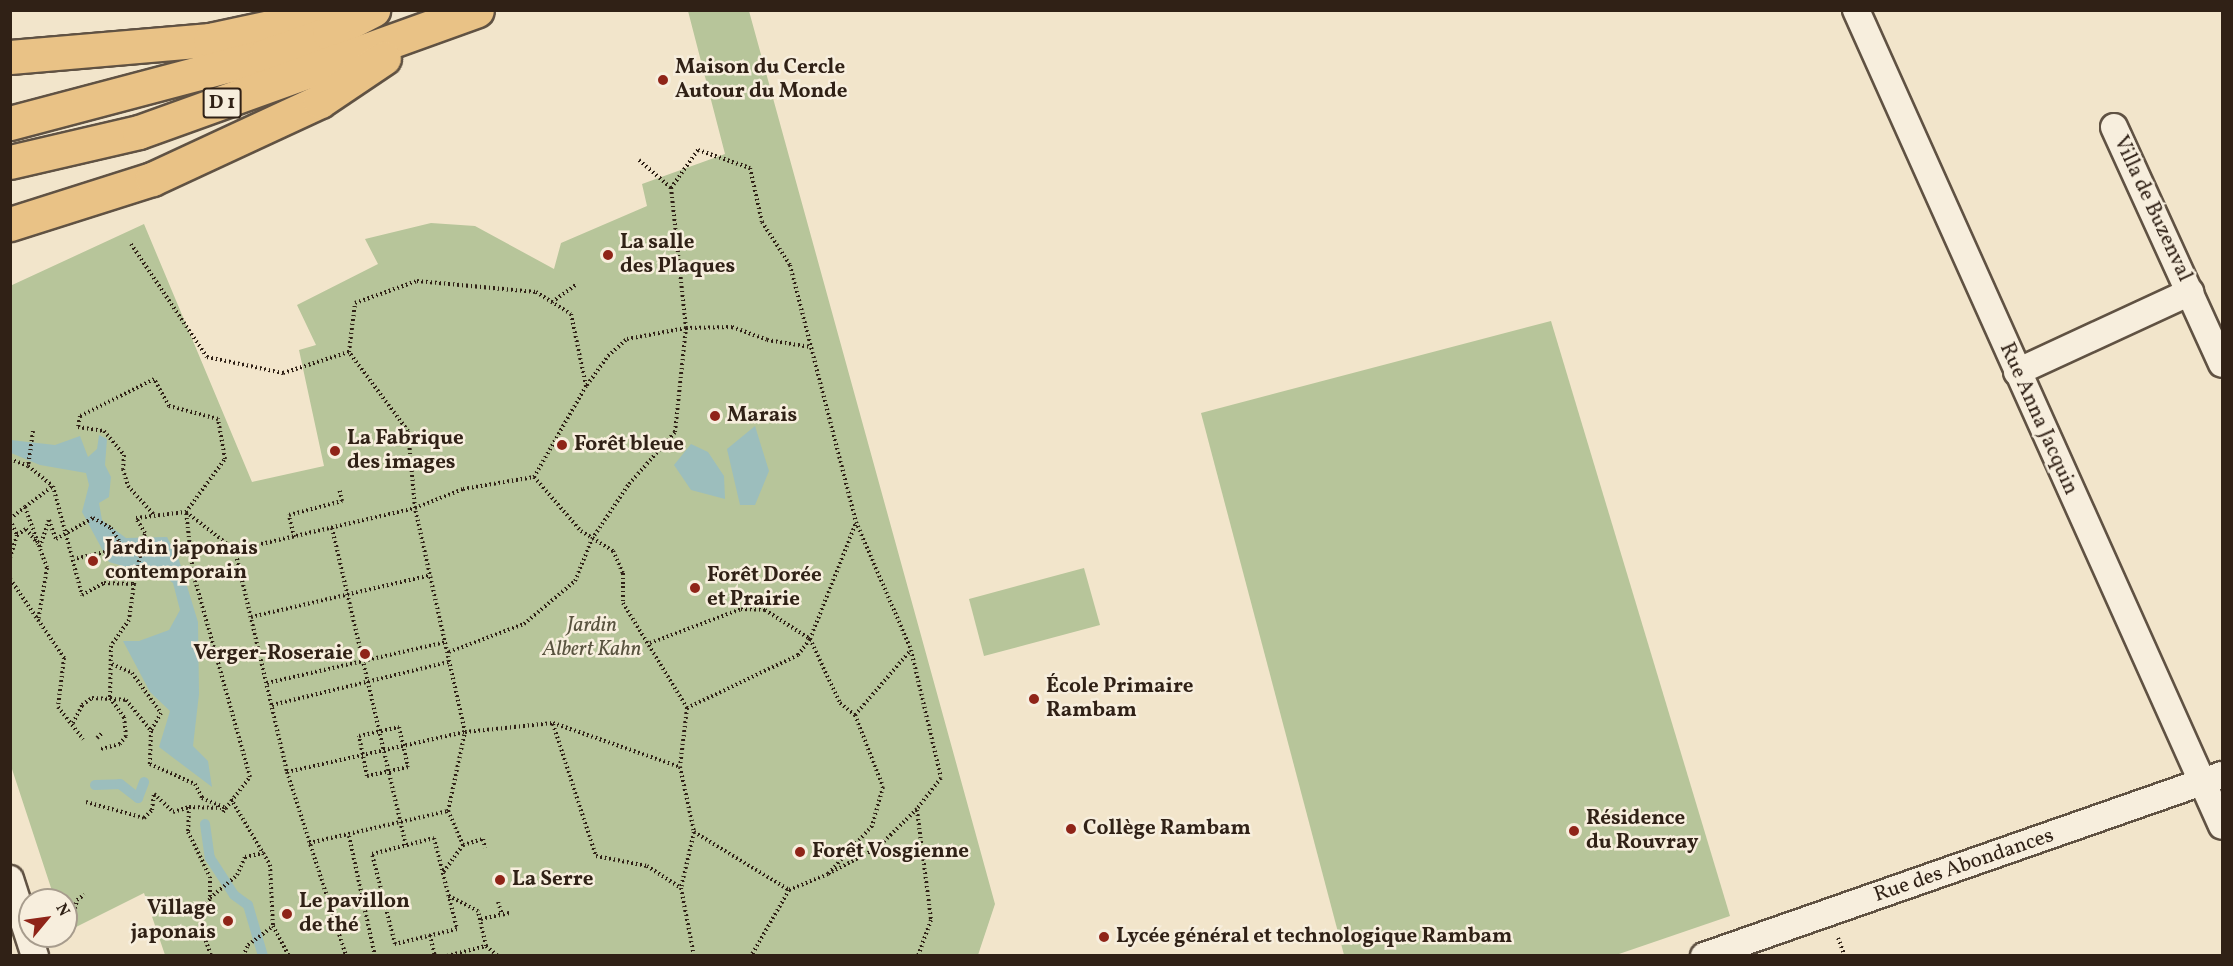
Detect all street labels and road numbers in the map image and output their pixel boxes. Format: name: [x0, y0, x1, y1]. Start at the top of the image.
road number: D 1: [202, 86, 242, 120]
street label: Villa de Buzenval: [2107, 132, 2197, 286]
street label: Rue Anna Jacquin: [1993, 339, 2083, 499]
street label: Rue des Abondances: [1871, 823, 2057, 909]

